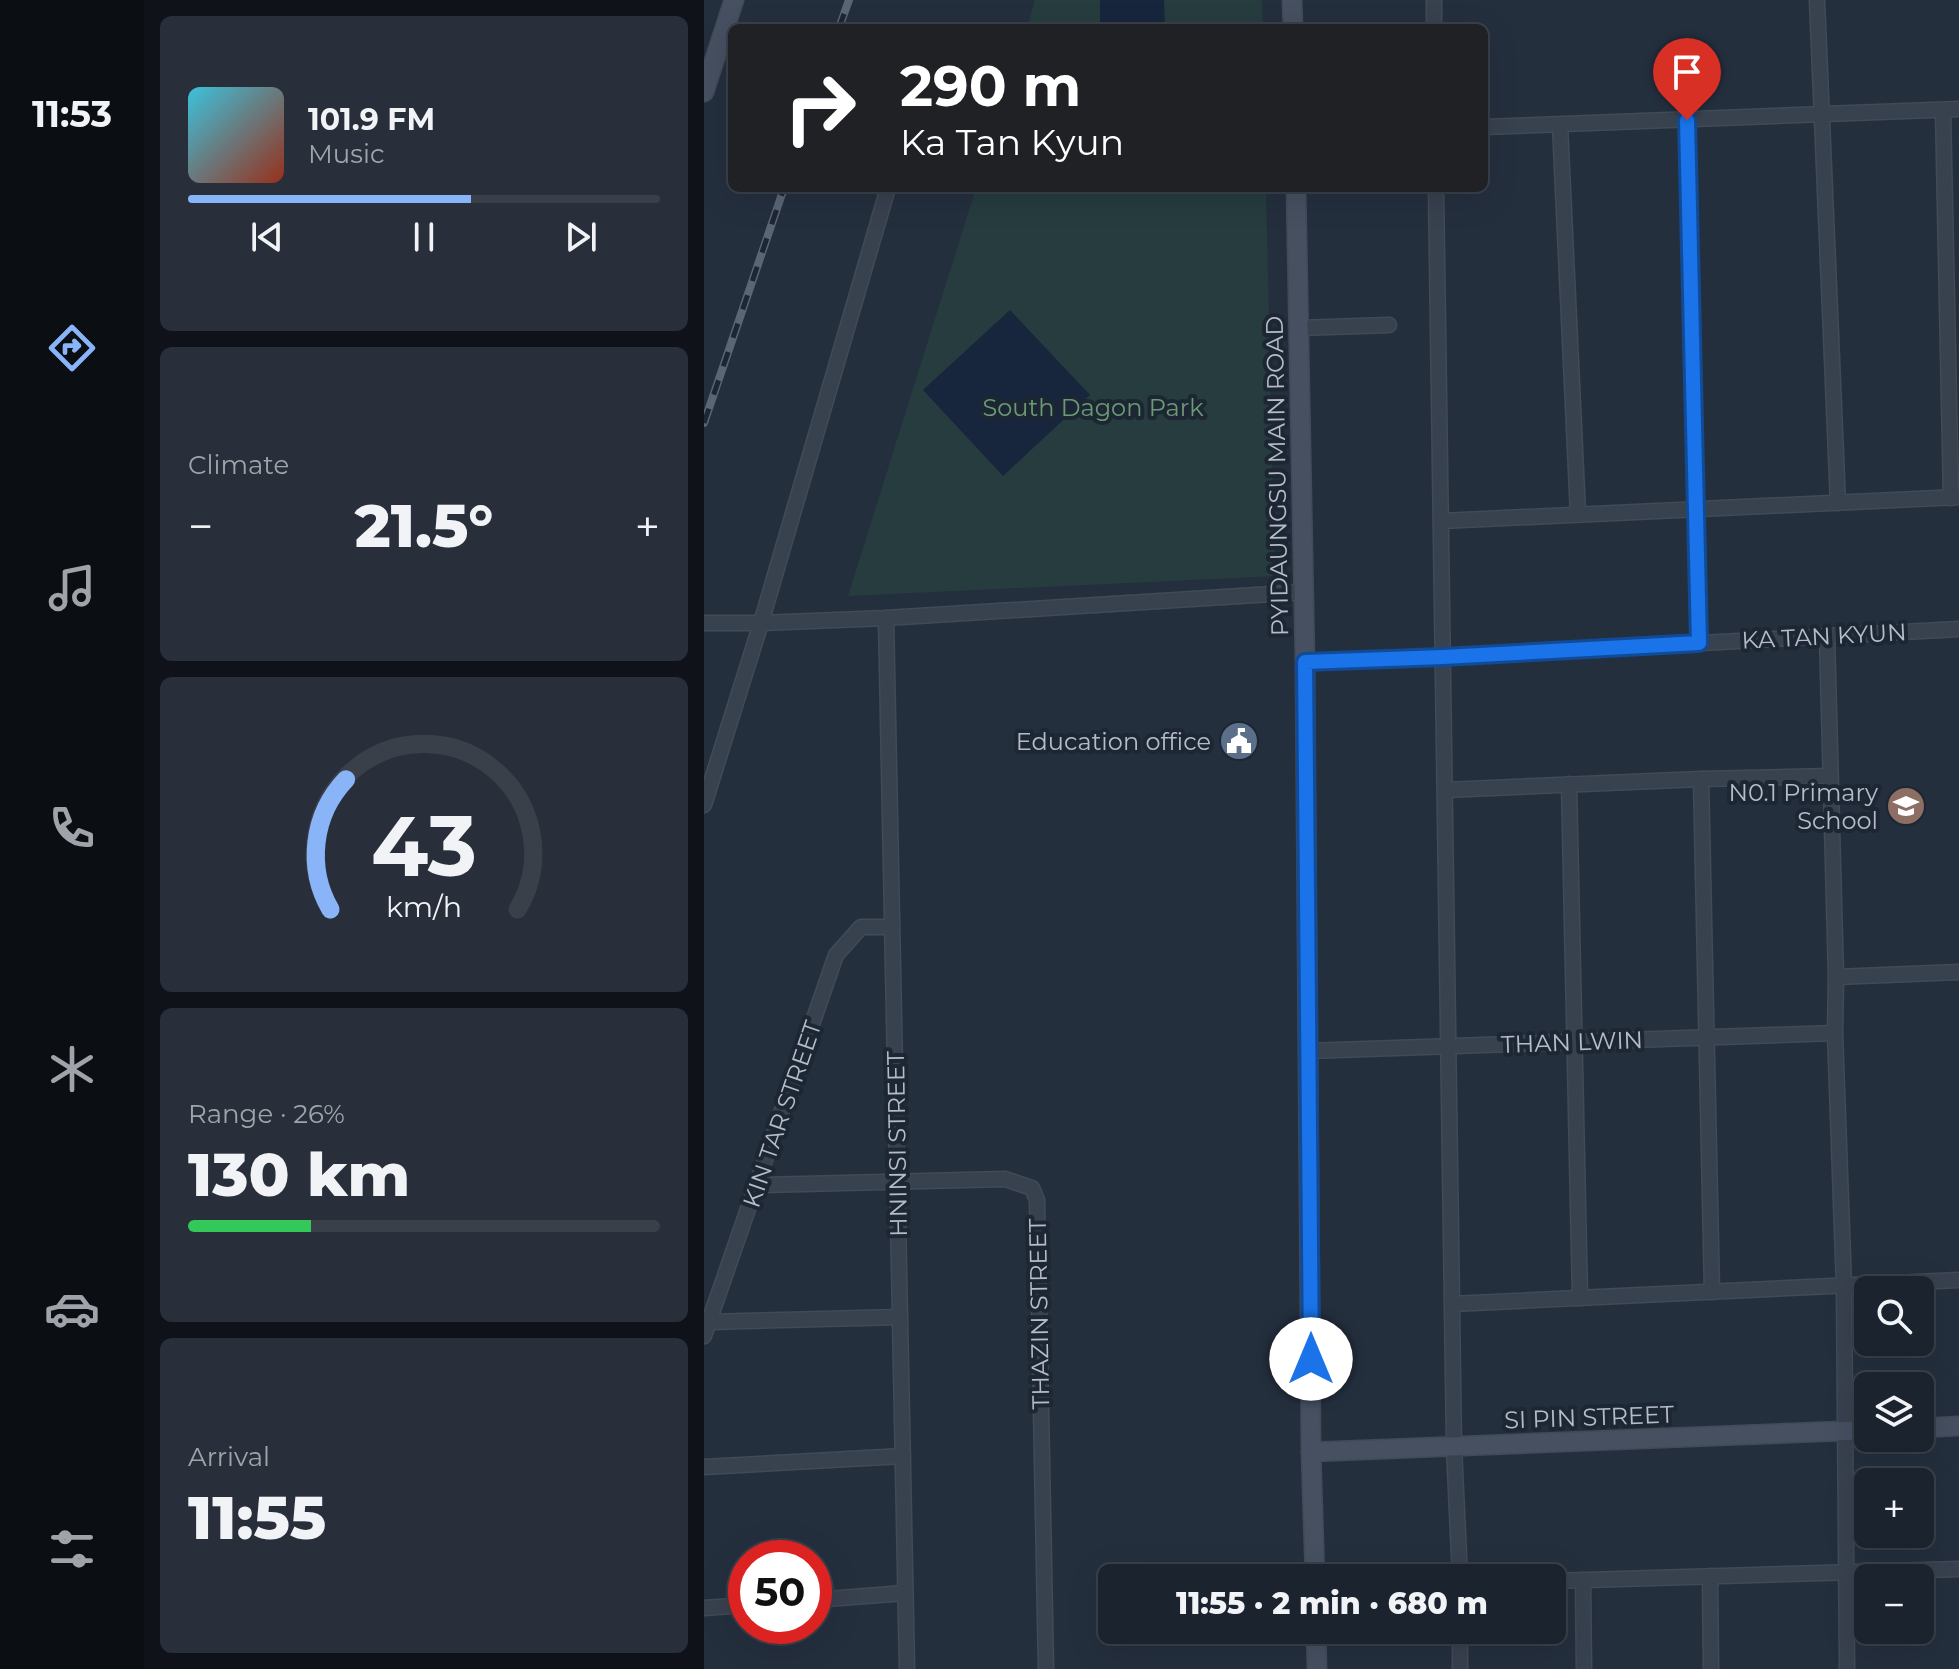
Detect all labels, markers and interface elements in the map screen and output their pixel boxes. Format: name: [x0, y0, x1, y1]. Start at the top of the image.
pin: [1653, 38, 1721, 120]
icon: arrive: [1665, 50, 1709, 94]
text: 290 m: [900, 52, 1081, 120]
icon: right: [768, 56, 872, 160]
text: 11:53: [32, 92, 112, 136]
text: 101.9 FM: [308, 101, 435, 138]
text: Ka Tan Kyun: [900, 120, 1124, 164]
text: Music: [308, 138, 385, 170]
icon: previous: [245, 215, 289, 259]
icon: pause: [402, 215, 446, 259]
icon: next: [559, 215, 603, 259]
street label: PYIDAUNGSU MAIN ROAD: [1260, 316, 1294, 636]
icon: directions: [44, 320, 100, 376]
park label: South Dagon Park: [983, 393, 1204, 422]
text: Climate: [188, 449, 289, 481]
text: 21.5°: [355, 489, 493, 562]
text: −: [188, 499, 213, 553]
text: +: [635, 499, 660, 553]
icon: music: [44, 560, 100, 616]
street label: KA TAN KYUN: [1741, 617, 1907, 655]
public building icon: Education office: [1218, 720, 1260, 762]
place label: Education office: [1016, 727, 1211, 756]
place label: N0.1 Primary School: [1728, 778, 1878, 835]
school or university icon: N0.1 Primary School: [1885, 785, 1927, 827]
text: 43: [371, 795, 477, 897]
icon: phone: [44, 800, 100, 856]
text: km/h: [386, 890, 462, 925]
street label: KIN TAR STREET: [736, 1017, 828, 1211]
street label: THAN LWIN: [1500, 1025, 1644, 1059]
icon: climate: [44, 1041, 100, 1097]
street label: HNINSI STREET: [881, 1051, 913, 1237]
text: Range · 26%: [188, 1098, 345, 1130]
text: 130 km: [188, 1138, 410, 1211]
street label: THAZIN STREET: [1023, 1218, 1055, 1410]
map controls: [1854, 1276, 1934, 1644]
button: search: [1854, 1276, 1934, 1356]
icon: car: [44, 1281, 100, 1337]
position arrow: [1269, 1317, 1353, 1401]
button: layers: [1854, 1372, 1934, 1452]
street label: SI PIN STREET: [1504, 1400, 1675, 1434]
text: Arrival: [188, 1441, 270, 1473]
button: +: [1854, 1468, 1934, 1548]
text: 11:55: [188, 1481, 326, 1554]
icon: filters: [44, 1521, 100, 1577]
speed limit sign: 50: [728, 1540, 832, 1644]
button: −: [1854, 1564, 1934, 1644]
text: 11:55 · 2 min · 680 m: [1176, 1585, 1488, 1622]

